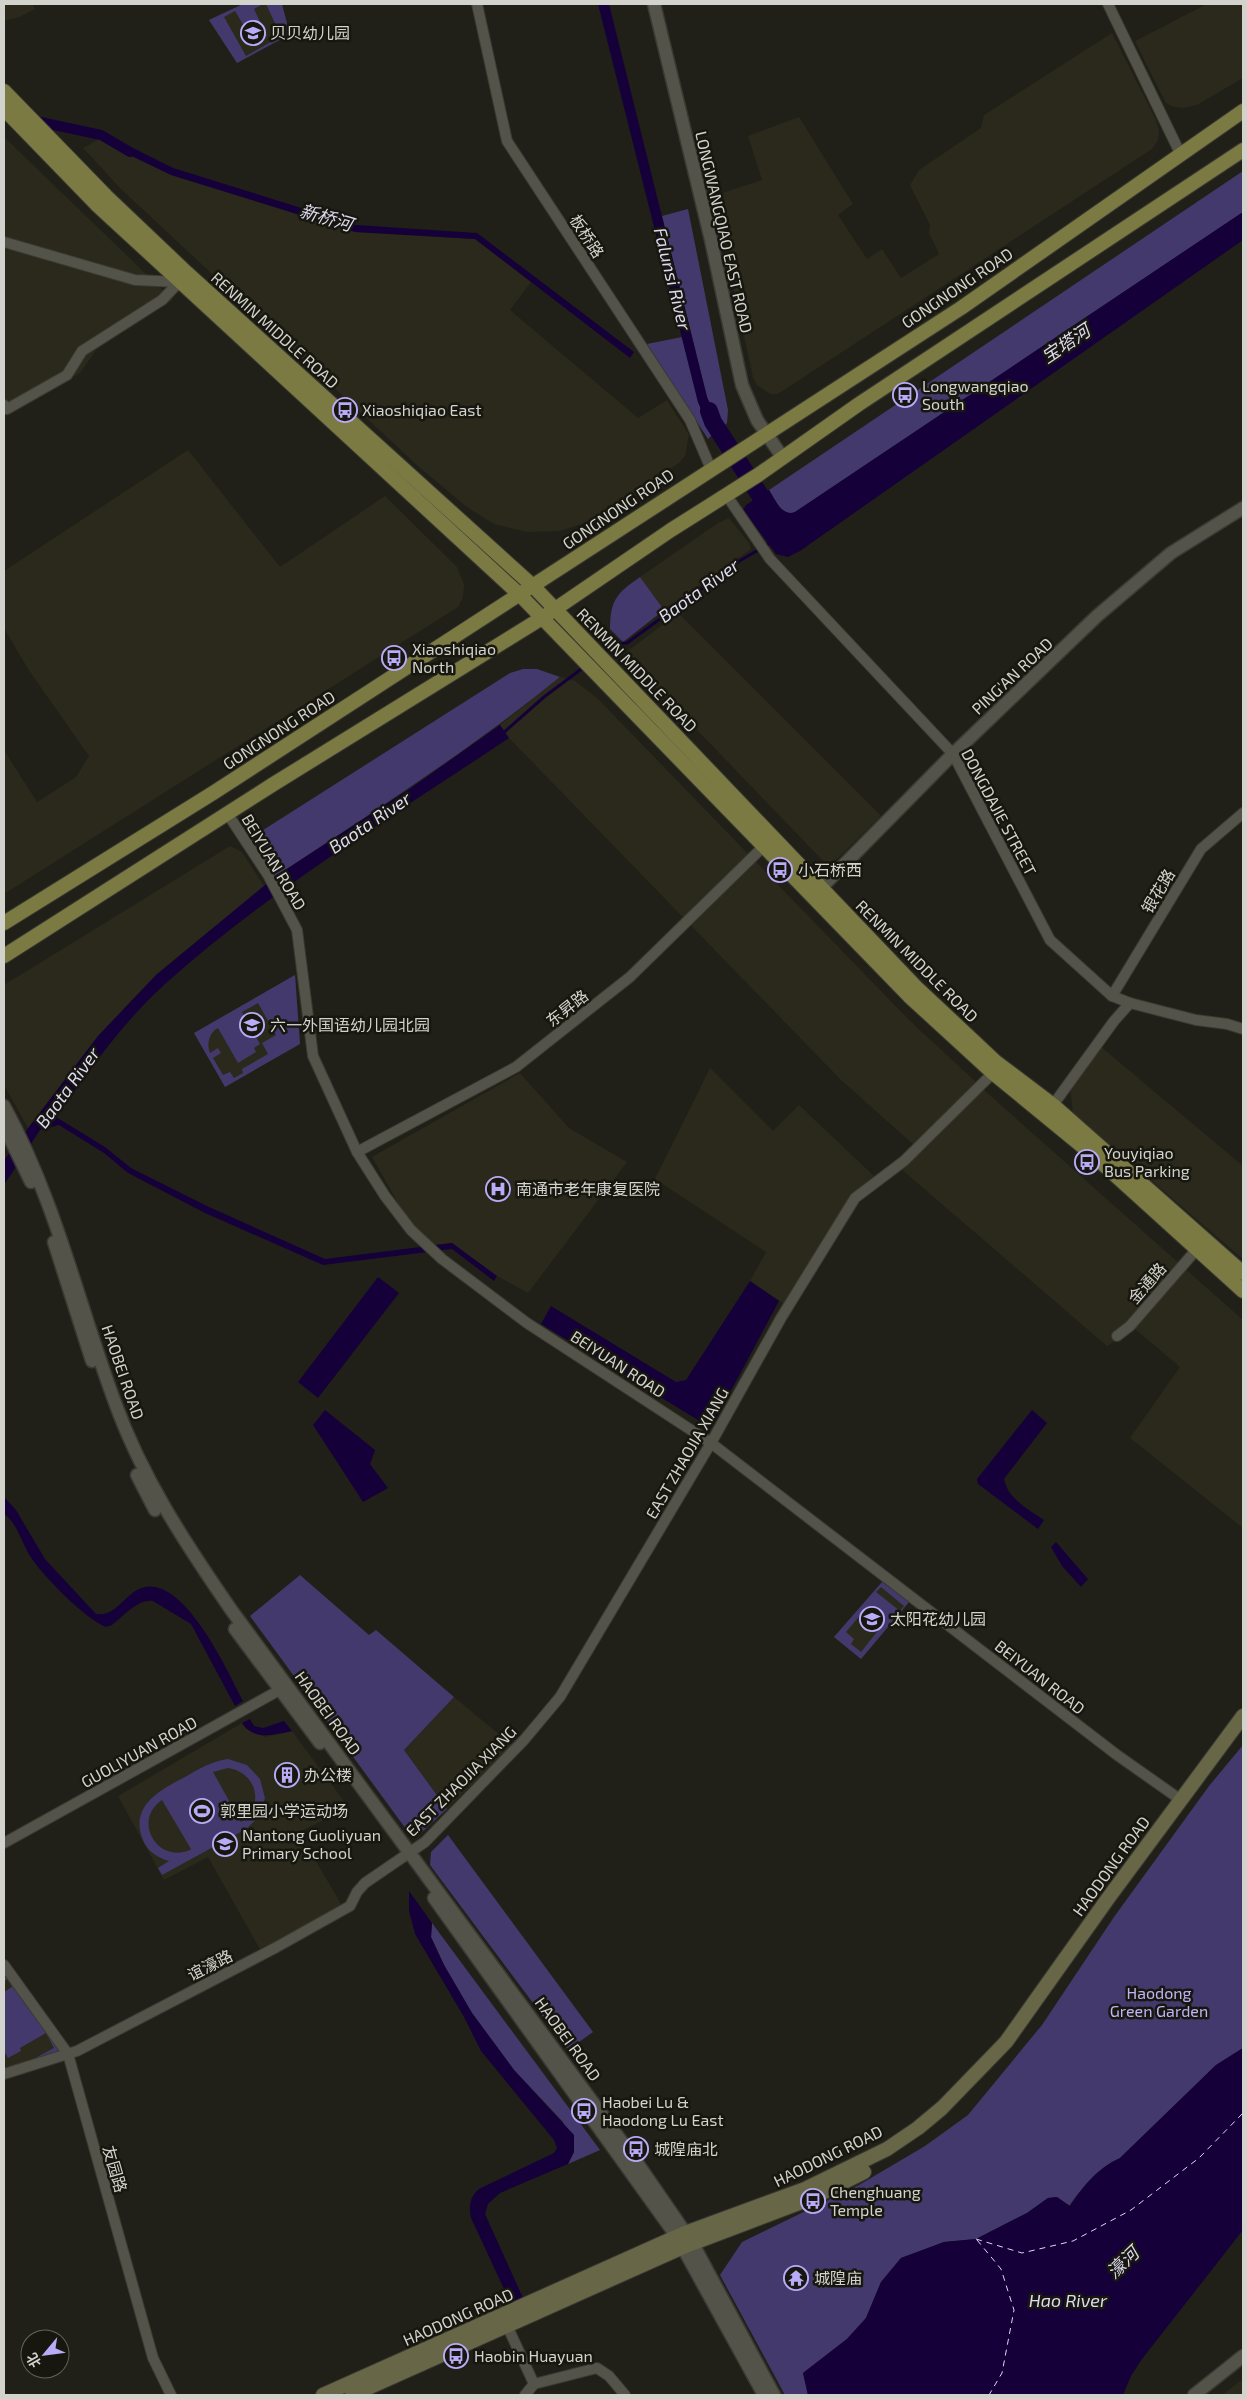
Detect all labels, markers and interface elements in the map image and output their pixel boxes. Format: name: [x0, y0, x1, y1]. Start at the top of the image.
school or university icon: 贝贝幼儿园: [240, 20, 266, 46]
place label: 贝贝幼儿园: [270, 23, 350, 42]
street label: LONGWANGQIAO EAST ROAD: [691, 129, 757, 335]
water label: 新桥河: [297, 199, 358, 236]
street label: 板桥路: [566, 210, 608, 261]
water label: Falunsi River: [650, 225, 697, 333]
street label: GONGNONG ROAD: [898, 243, 1016, 332]
street label: RENMIN MIDDLE ROAD: [208, 268, 343, 392]
water label: 宝塔河: [1037, 317, 1096, 367]
place label: Longwangqiao South: [922, 376, 1029, 413]
bus stop icon: Longwangqiao South: [892, 382, 918, 408]
bus stop icon: Xiaoshiqiao East: [332, 397, 358, 423]
place label: Xiaoshiqiao East: [362, 400, 482, 419]
street label: GONGNONG ROAD: [559, 464, 677, 553]
water label: Baota River: [654, 553, 744, 627]
street label: RENMIN MIDDLE ROAD: [573, 604, 701, 735]
street label: PING'AN ROAD: [967, 633, 1056, 718]
place label: Xiaoshiqiao North: [412, 639, 496, 676]
bus stop icon: Xiaoshiqiao North: [381, 645, 407, 671]
street label: GONGNONG ROAD: [219, 686, 338, 773]
street label: DONGDAJIE STREET: [958, 745, 1041, 878]
water label: Baota River: [324, 786, 415, 858]
street label: BEIYUAN ROAD: [238, 810, 311, 913]
bus stop icon: 小石桥西: [767, 857, 793, 883]
place label: 小石桥西: [798, 860, 862, 879]
street label: 银花路: [1137, 865, 1178, 916]
street label: RENMIN MIDDLE ROAD: [852, 896, 982, 1026]
street label: 东昇路: [542, 985, 591, 1030]
school or university icon: 六一外国语幼儿园北园: [239, 1012, 265, 1038]
place label: 六一外国语幼儿园北园: [270, 1015, 430, 1034]
water label: Baota River: [31, 1042, 104, 1132]
place label: Youyiqiao Bus Parking: [1104, 1143, 1190, 1180]
bus stop icon: Youyiqiao Bus Parking: [1074, 1149, 1100, 1175]
hospital icon: 南通市老年康复医院: [485, 1176, 511, 1202]
place label: 南通市老年康复医院: [516, 1179, 660, 1198]
street label: 金通路: [1124, 1258, 1170, 1307]
street label: HAOBEI ROAD: [98, 1322, 149, 1422]
street label: BEIYUAN ROAD: [568, 1326, 669, 1401]
street label: EAST ZHAOJIA XIANG: [641, 1384, 732, 1522]
school or university icon: 太阳花幼儿园: [859, 1606, 885, 1632]
place label: 太阳花幼儿园: [890, 1609, 986, 1628]
street label: BEIYUAN ROAD: [992, 1636, 1089, 1718]
street label: HAOBEI ROAD: [292, 1667, 365, 1758]
street label: GUOLIYUAN ROAD: [78, 1712, 200, 1791]
street label: EAST ZHAOJIA XIANG: [401, 1721, 520, 1840]
building icon: 办公楼: [274, 1762, 300, 1788]
place label: 办公楼: [304, 1765, 352, 1784]
sports icon: 郭里园小学运动场: [189, 1798, 215, 1824]
place label: 郭里园小学运动场: [220, 1801, 348, 1820]
street label: HAODONG ROAD: [1068, 1812, 1153, 1919]
place label: Nantong Guoliyuan Primary School: [242, 1825, 381, 1862]
school or university icon: Nantong Guoliyuan Primary School: [212, 1831, 238, 1857]
street label: 谊濠路: [184, 1945, 235, 1984]
park label: Haodong Green Garden: [1110, 1983, 1208, 2020]
street label: HAOBEI ROAD: [532, 1993, 605, 2084]
place label: Haobei Lu & Haodong Lu East: [602, 2092, 724, 2129]
bus stop icon: Haobei Lu & Haodong Lu East: [571, 2098, 597, 2124]
street label: HAODONG ROAD: [770, 2121, 885, 2190]
bus stop icon: 城隍庙北: [623, 2136, 649, 2162]
place label: 城隍庙北: [654, 2139, 718, 2158]
street label: 友园路: [100, 2143, 131, 2195]
place label: Chenghuang Temple: [830, 2182, 921, 2219]
bus stop icon: Chenghuang Temple: [800, 2188, 826, 2214]
water label: 濠河: [1102, 2240, 1145, 2283]
temple icon: 城隍庙: [783, 2265, 809, 2291]
place label: 城隍庙: [814, 2268, 862, 2287]
street label: HAODONG ROAD: [400, 2284, 516, 2349]
water label: Hao River: [1029, 2289, 1108, 2311]
north arrow: [20, 2329, 70, 2379]
bus stop icon: Haobin Huayuan: [443, 2343, 469, 2369]
place label: Haobin Huayuan: [474, 2346, 593, 2365]
text: 北: [22, 2350, 44, 2371]

